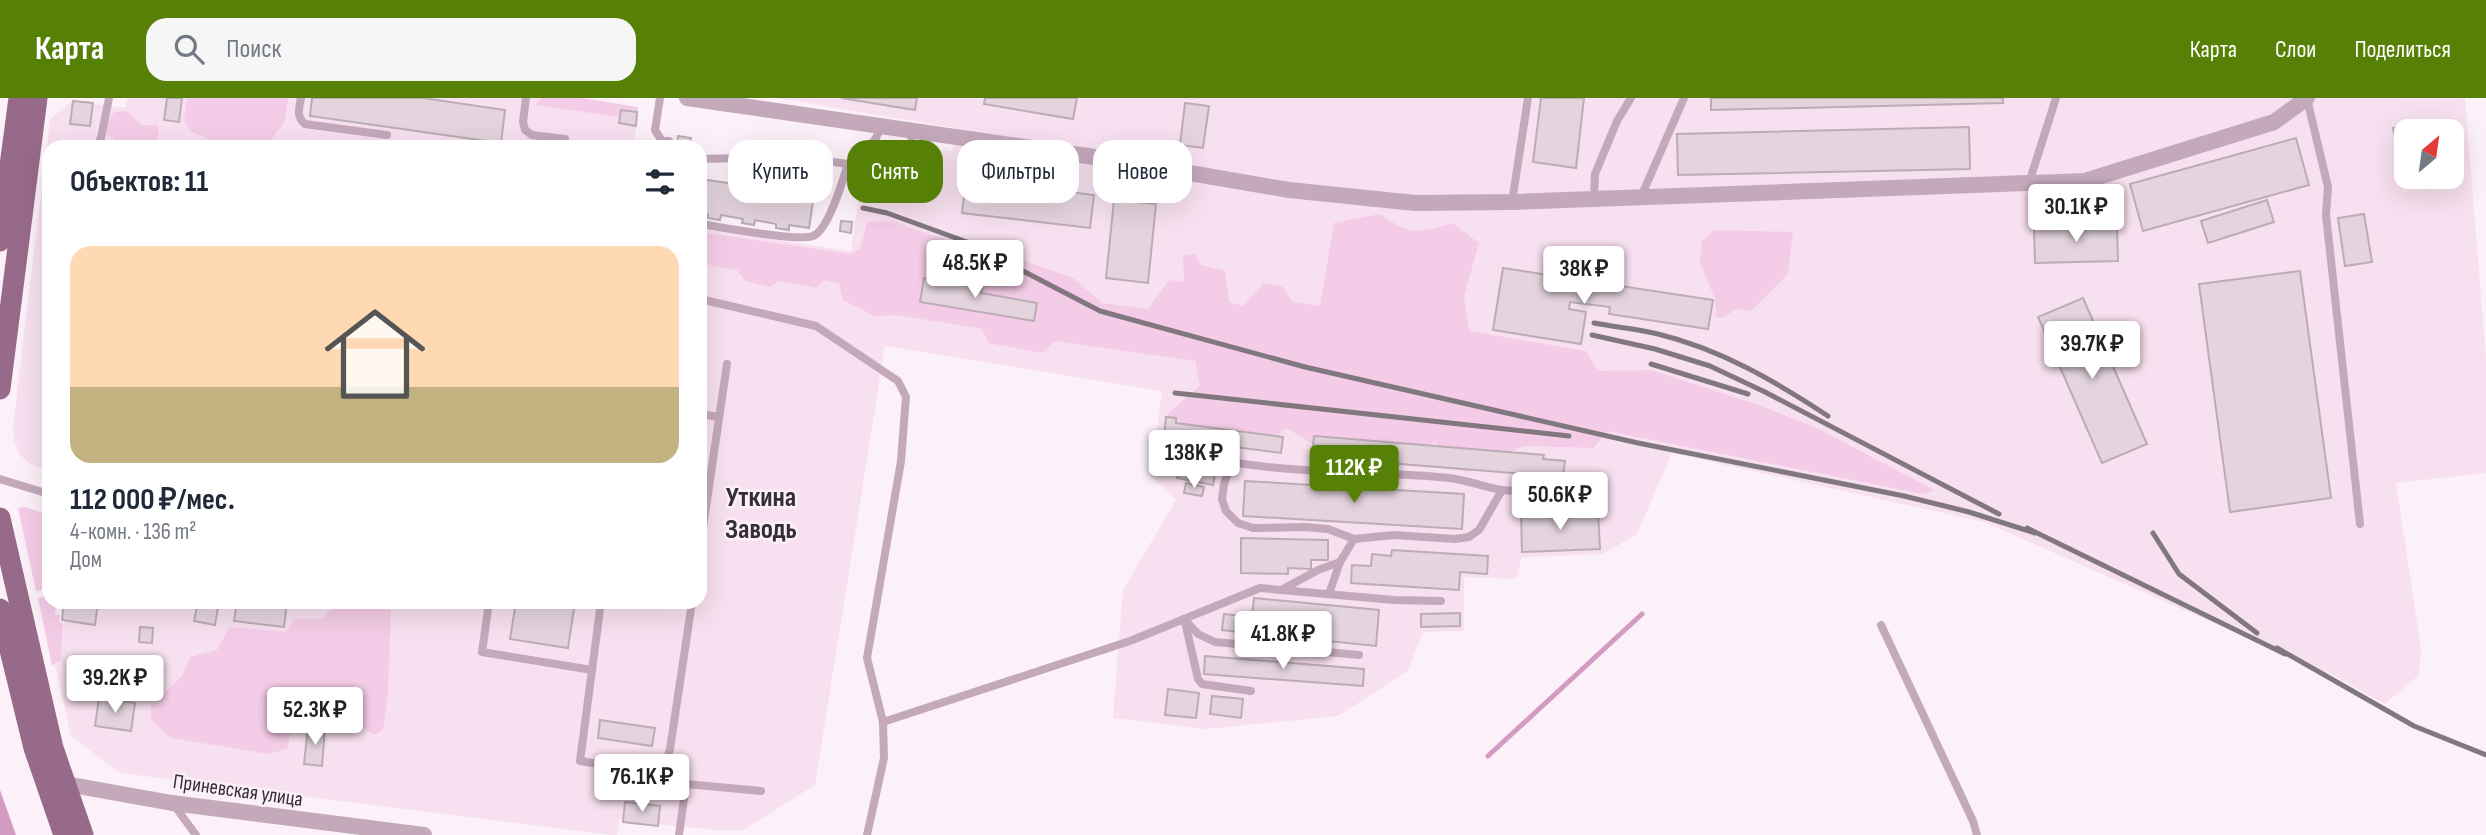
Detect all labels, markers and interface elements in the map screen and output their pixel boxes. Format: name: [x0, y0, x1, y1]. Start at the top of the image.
search box: [146, 18, 636, 81]
text: Карта: [35, 29, 104, 69]
icon: search: [170, 30, 208, 68]
text: Поиск: [226, 34, 281, 65]
text: Карта: [2190, 35, 2237, 64]
text: Слои: [2275, 35, 2316, 64]
text: Поделиться: [2354, 35, 2451, 64]
north arrow: [2394, 119, 2464, 189]
map controls: [2394, 119, 2464, 189]
chip: Купить: [728, 140, 833, 203]
chip: Снять: [847, 140, 943, 203]
chip: Фильтры: [957, 140, 1079, 203]
chip: Новое: [1093, 140, 1192, 203]
icon: filters: [641, 163, 679, 201]
text: Объектов: 11: [70, 164, 208, 200]
pin: 30.1K ₽: [2011, 184, 2141, 244]
text: 30.1K ₽: [2044, 193, 2108, 221]
pin: 48.5K ₽: [910, 240, 1040, 300]
pin: 38K ₽: [1535, 246, 1633, 306]
text: 48.5K ₽: [942, 249, 1008, 277]
text: 38K ₽: [1559, 255, 1609, 283]
icon: home: [312, 291, 438, 417]
pin: 39.7K ₽: [2027, 322, 2157, 381]
text: 39.7K ₽: [2060, 330, 2124, 358]
pin: 138K ₽: [1137, 430, 1251, 490]
text: 138K ₽: [1165, 439, 1223, 467]
pin: 112K ₽: [1297, 446, 1411, 505]
text: 112K ₽: [1326, 454, 1382, 482]
pin: 50.6K ₽: [1495, 472, 1625, 532]
district label: Уткина Заводь: [725, 481, 797, 546]
text: 50.6K ₽: [1528, 481, 1592, 509]
text: 112 000 ₽/мес.: [70, 482, 235, 518]
text: 4-комн. · 136 m²: [70, 518, 196, 546]
text: Дом: [70, 546, 102, 574]
pin: 41.8K ₽: [1218, 612, 1348, 671]
text: 41.8K ₽: [1251, 620, 1315, 648]
pin: 39.2K ₽: [50, 656, 180, 715]
text: 39.2K ₽: [83, 664, 147, 692]
pin: 52.3K ₽: [250, 688, 380, 747]
text: 52.3K ₽: [283, 696, 347, 724]
pin: 76.1K ₽: [577, 754, 707, 814]
text: 76.1K ₽: [610, 763, 674, 791]
street label: Приневская улица: [171, 769, 304, 812]

